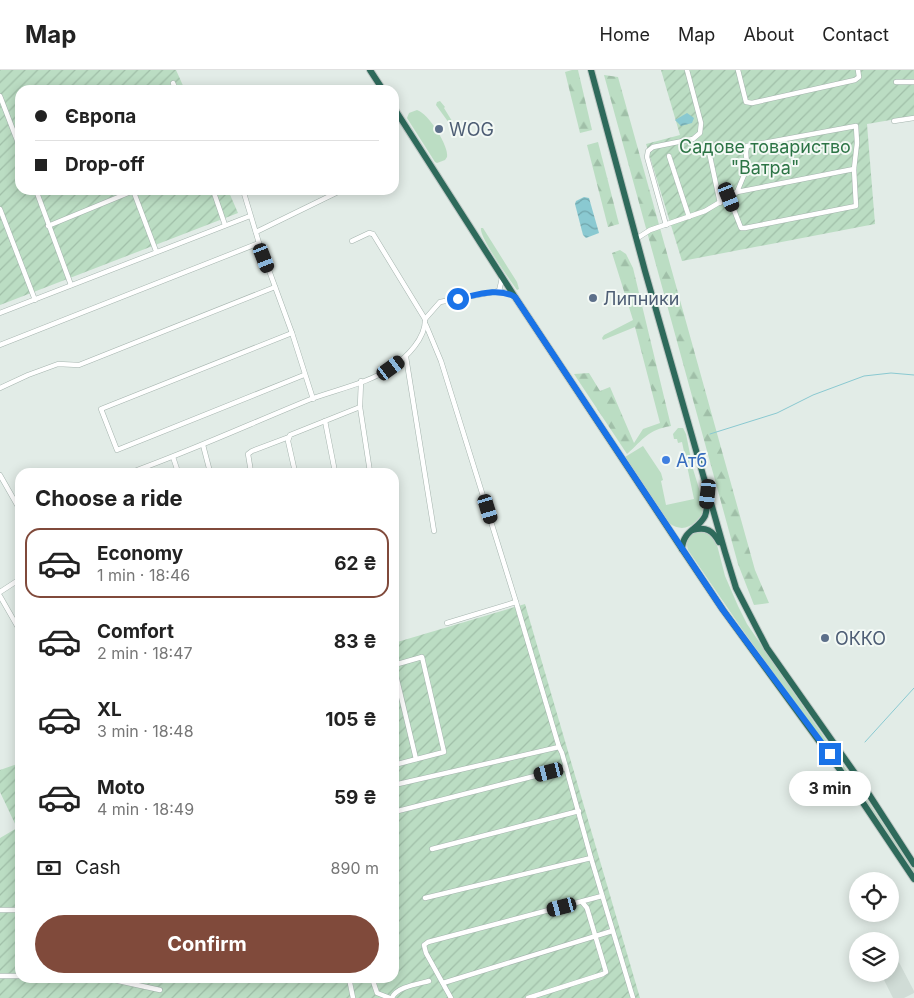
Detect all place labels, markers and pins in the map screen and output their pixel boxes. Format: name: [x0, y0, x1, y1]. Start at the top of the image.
place label: WOG: [449, 119, 494, 140]
marker: WOG: [433, 123, 445, 135]
place label: Липники: [603, 288, 679, 309]
marker: Липники: [587, 292, 599, 304]
place label: Атб: [676, 450, 707, 471]
marker: Атб: [660, 454, 672, 466]
place label: ОККО: [835, 628, 886, 649]
marker: ОККО: [819, 632, 831, 644]

